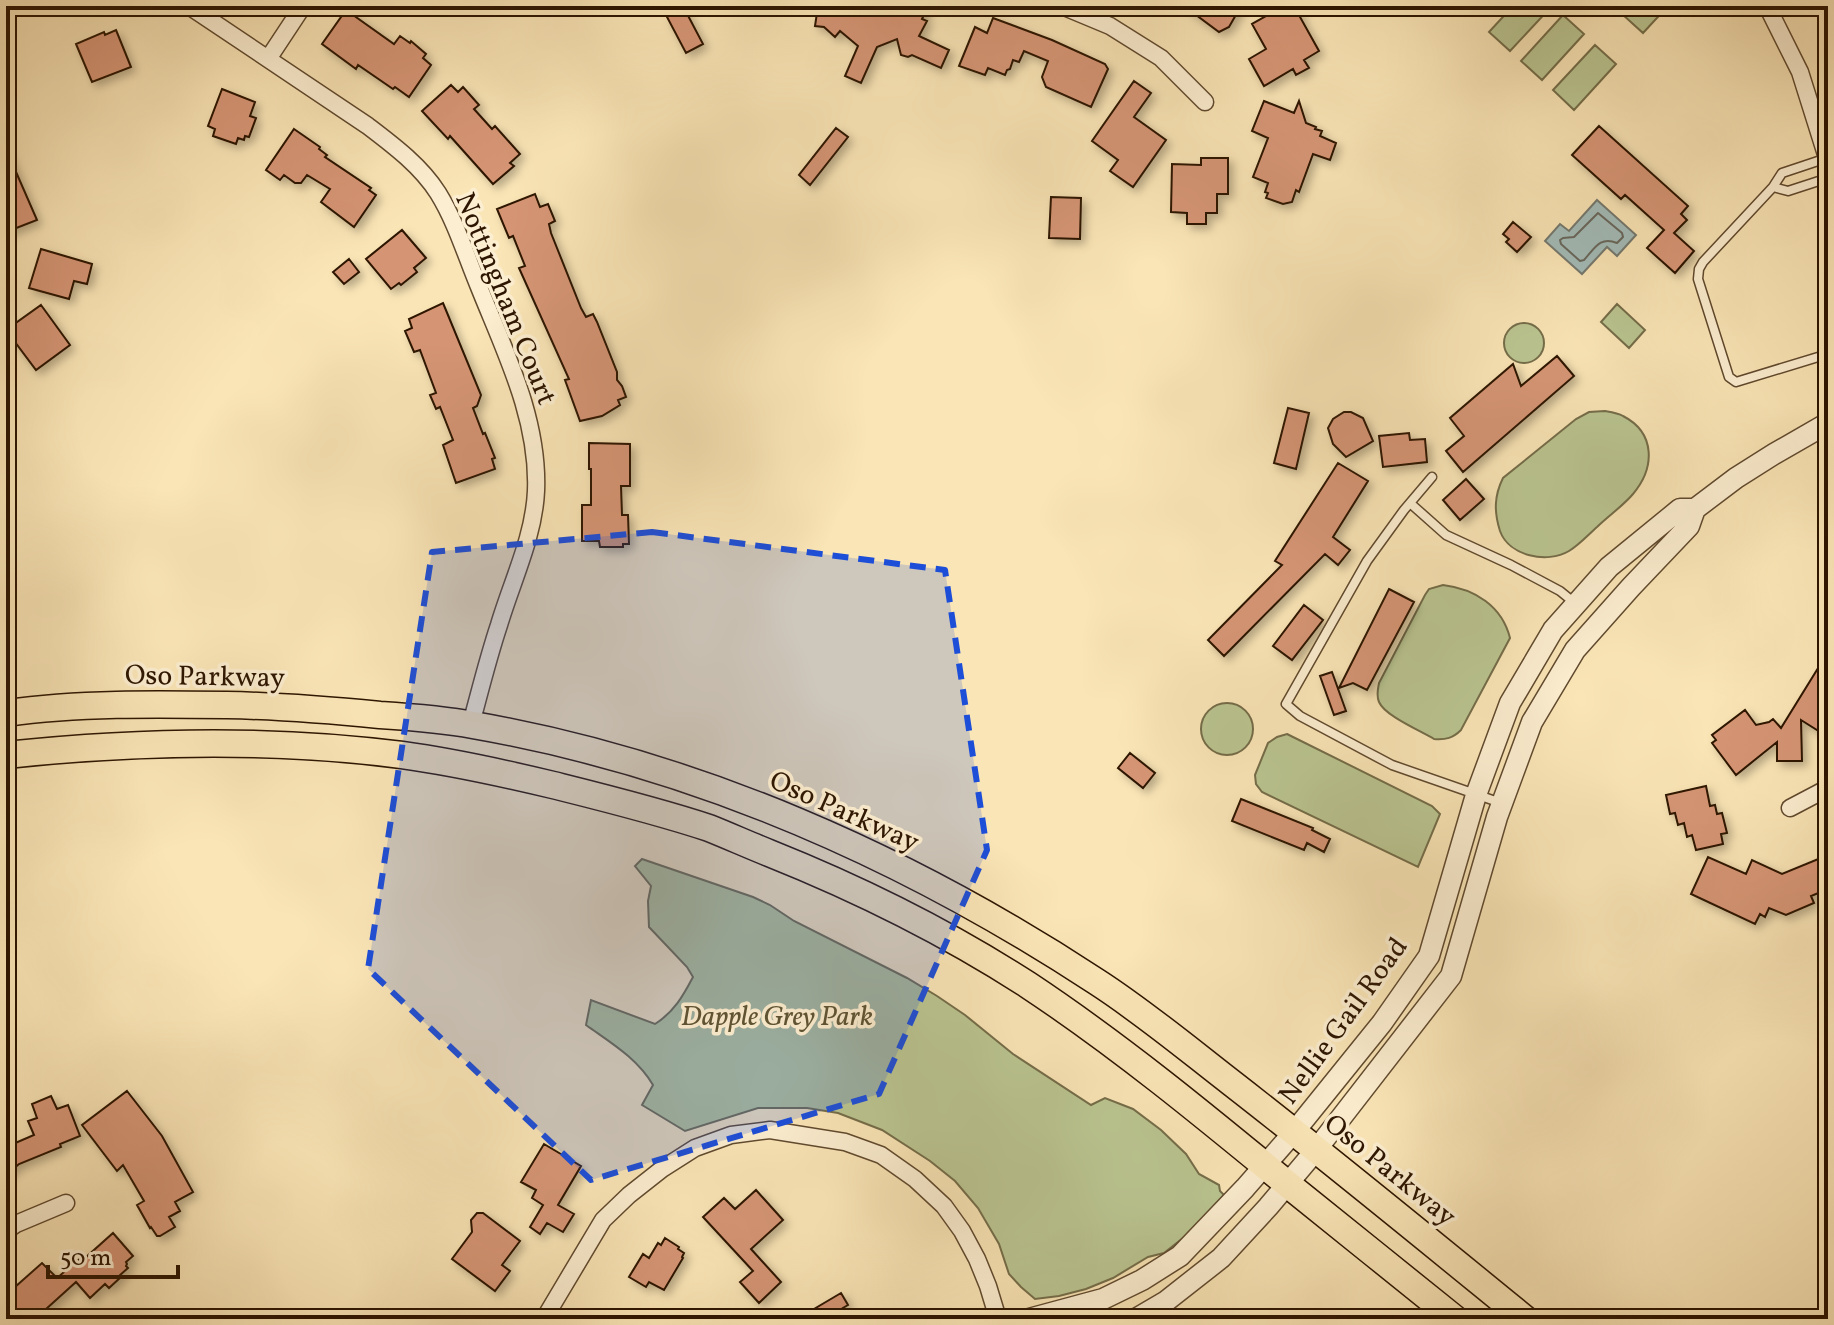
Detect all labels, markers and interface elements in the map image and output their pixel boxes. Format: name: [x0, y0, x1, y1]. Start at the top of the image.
street label: Nottingham Court: [444, 187, 565, 411]
street label: Oso Parkway: [125, 657, 285, 698]
street label: Oso Parkway: [763, 762, 925, 863]
street label: Nellie Gail Road: [1270, 930, 1418, 1113]
park label: Dapple Grey Park: [681, 998, 873, 1037]
street label: Oso Parkway: [1315, 1105, 1464, 1236]
scale bar: [48, 1229, 178, 1279]
text: 50 m: [60, 1242, 112, 1276]

